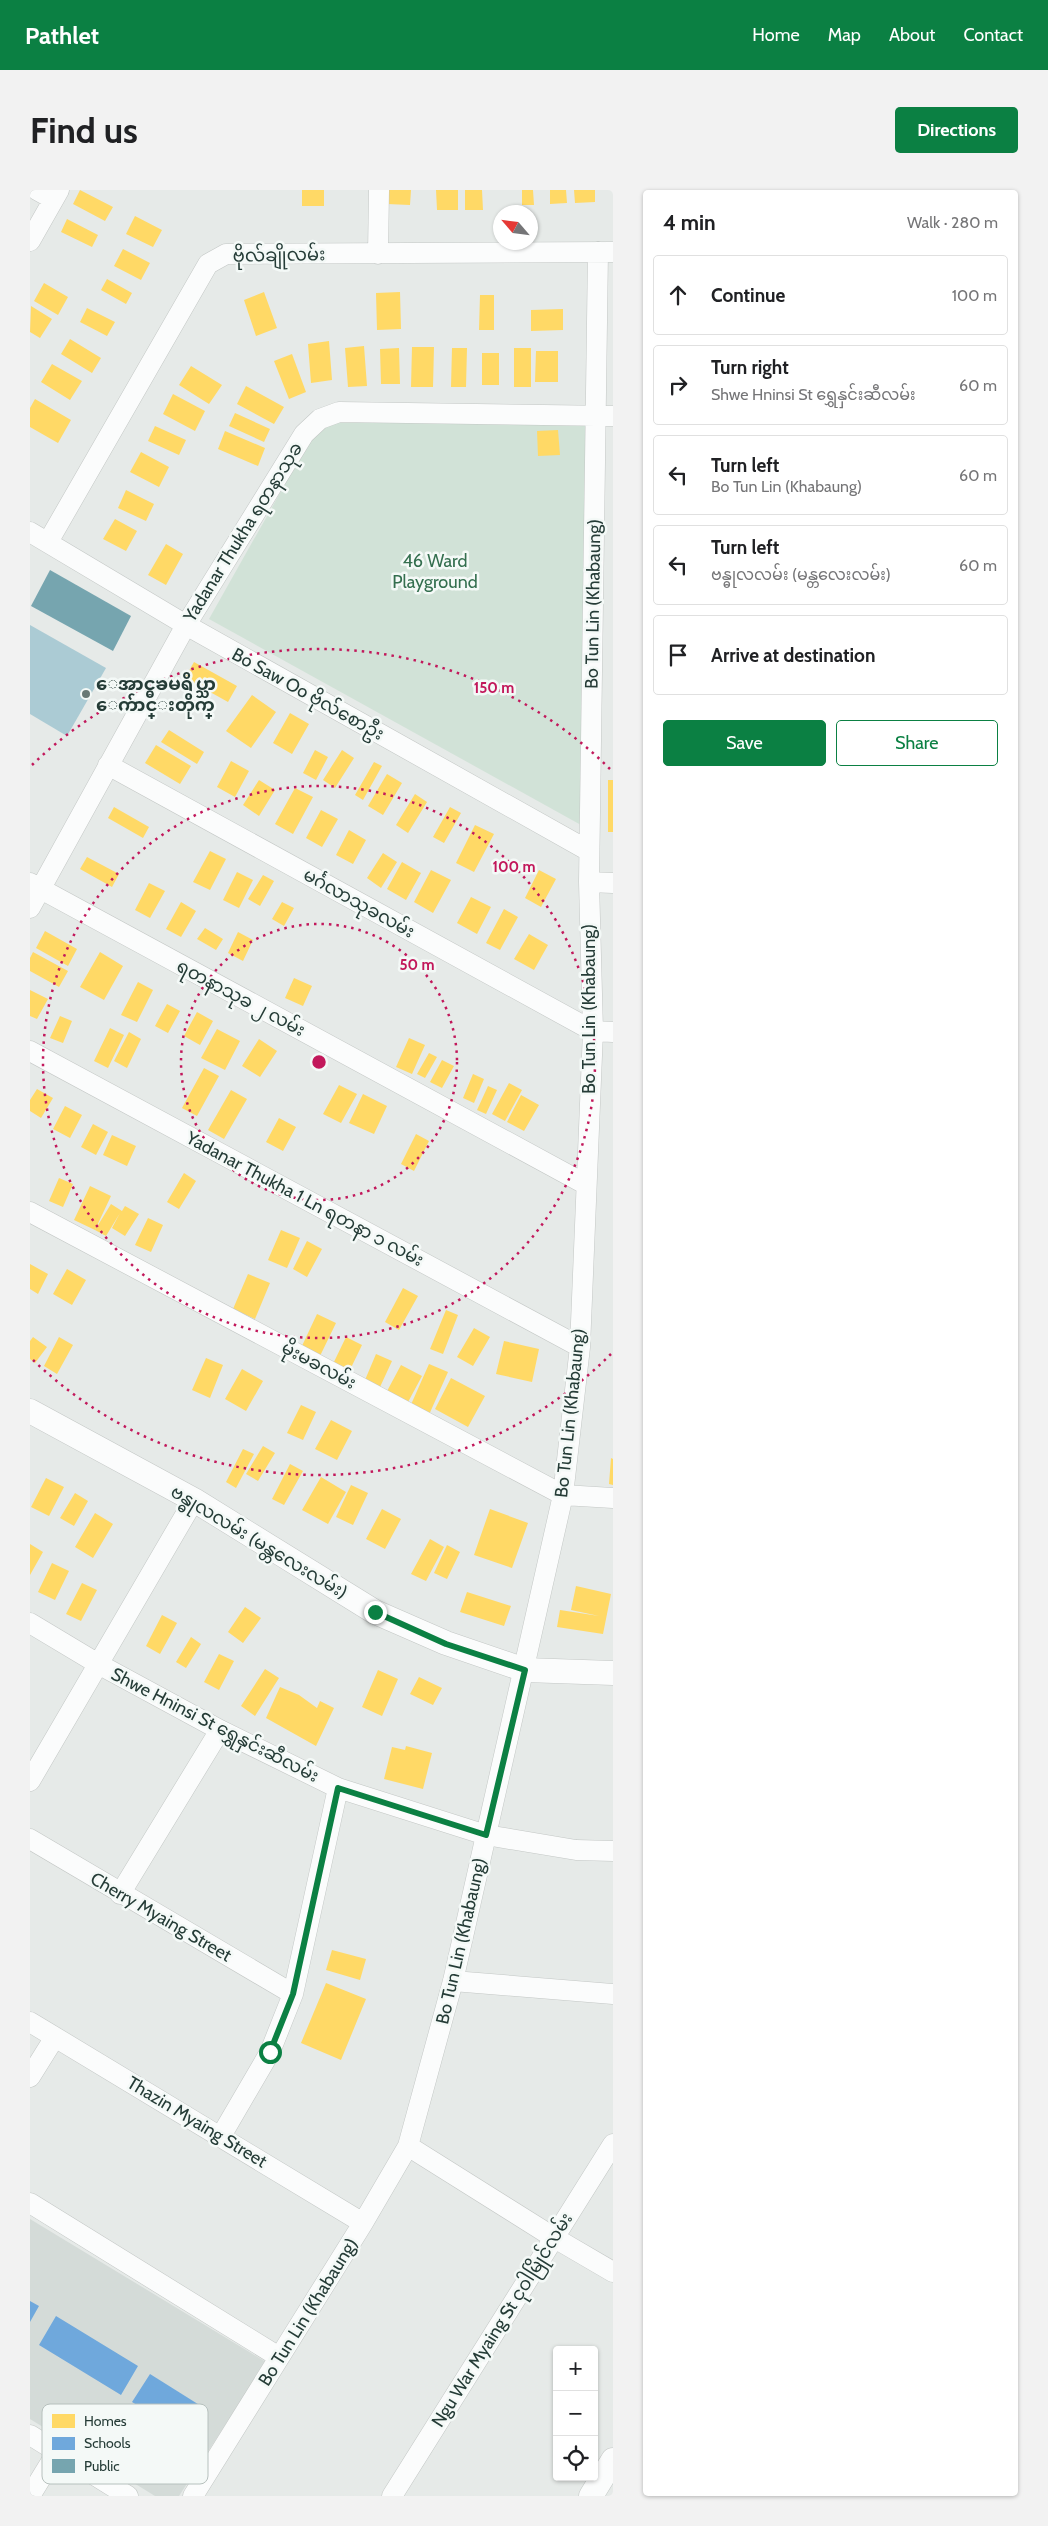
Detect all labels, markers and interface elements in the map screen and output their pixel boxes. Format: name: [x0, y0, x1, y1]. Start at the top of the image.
text: Pathlet: [25, 21, 99, 50]
text: Home: [752, 24, 800, 46]
text: Map: [828, 24, 861, 46]
text: About: [889, 24, 935, 46]
text: Contact: [963, 24, 1023, 46]
button: Directions: [895, 107, 1018, 153]
text: Find us: [30, 109, 138, 152]
north arrow: [493, 205, 538, 250]
text: 4 min: [663, 210, 716, 235]
text: Walk · 280 m: [907, 213, 998, 232]
street label: ဗိုလ်ချိုလမ်း: [232, 240, 326, 271]
icon: ahead: [664, 281, 692, 309]
text: Continue: [711, 284, 785, 307]
text: 100 m: [952, 286, 997, 305]
text: Turn right: [711, 356, 789, 379]
icon: right: [664, 371, 692, 399]
text: 60 m: [959, 376, 997, 395]
text: Shwe Hninsi St ရွှေနှင်းဆီလမ်း: [711, 385, 916, 404]
street label: Yadanar Thukha ရတနာသုခ: [178, 438, 311, 629]
text: Turn left: [711, 454, 779, 477]
icon: left: [664, 461, 692, 489]
text: 60 m: [959, 466, 997, 485]
text: Bo Tun Lin (Khabaung): [711, 477, 862, 496]
street label: Bo Tun Lin (Khabaung): [581, 519, 605, 689]
text: Turn left: [711, 536, 779, 559]
park label: 46 Ward Playground: [392, 550, 478, 593]
icon: left: [664, 551, 692, 579]
text: 60 m: [959, 556, 997, 575]
text: ဗန္ဓုလလမ်း (မန္တလေးလမ်း): [711, 565, 891, 584]
street label: Bo Saw Oo ဗိုလ်စောဦး: [226, 640, 389, 748]
icon: arrive: [664, 641, 692, 669]
text: Arrive at destination: [711, 644, 875, 667]
place label: ေအာင္ဓၶမရိပ္သာ ေက်ာင္းတိုက္: [96, 672, 216, 719]
text: 150 m: [474, 679, 514, 697]
marker: ေအာင္ဓၶမရိပ္သာ ေက်ာင္းတိုက္: [80, 688, 92, 700]
button: Save: [663, 720, 826, 766]
button: Share: [836, 720, 998, 766]
text: 100 m: [492, 858, 536, 876]
street label: မင်္ဂလာသုခလမ်း: [298, 862, 419, 946]
street label: Bo Tun Lin (Khabaung): [578, 924, 600, 1094]
street label: ရတနာသုခ ၂ လမ်း: [171, 953, 310, 1045]
text: 50 m: [399, 956, 435, 974]
centre of rings: [310, 1053, 328, 1071]
street label: Yadanar Thukha 1 Ln ရတနာ ၁ လမ်း: [180, 1125, 429, 1275]
street label: Bo Tun Lin (Khabaung): [550, 1327, 590, 1499]
street label: မိုးမခလမ်း: [276, 1334, 362, 1397]
street label: ဗန္ဓုလလမ်း (မန္တလေးလမ်း): [164, 1479, 352, 1607]
route end: [364, 1601, 387, 1624]
street label: Shwe Hninsi St ရွှေနှင်းဆီလမ်း: [106, 1660, 324, 1791]
street label: Bo Tun Lin (Khabaung): [431, 1856, 491, 2026]
street label: Cherry Myaing Street: [86, 1868, 236, 1966]
route start: [259, 2041, 282, 2064]
street label: Thazin Myaing Street: [123, 2072, 271, 2172]
street label: Ngu War Myaing St ငုဝါမြိုင်လမ်း: [424, 2207, 581, 2433]
street label: Bo Tun Lin (Khabaung): [254, 2234, 362, 2390]
map controls: [553, 2346, 598, 2481]
button: +: [553, 2346, 598, 2391]
button: −: [553, 2391, 598, 2436]
legend: [42, 2404, 208, 2484]
text: Homes: [84, 2412, 127, 2430]
text: Schools: [84, 2434, 131, 2452]
button: locate: [553, 2436, 598, 2481]
text: Public: [84, 2457, 120, 2475]

